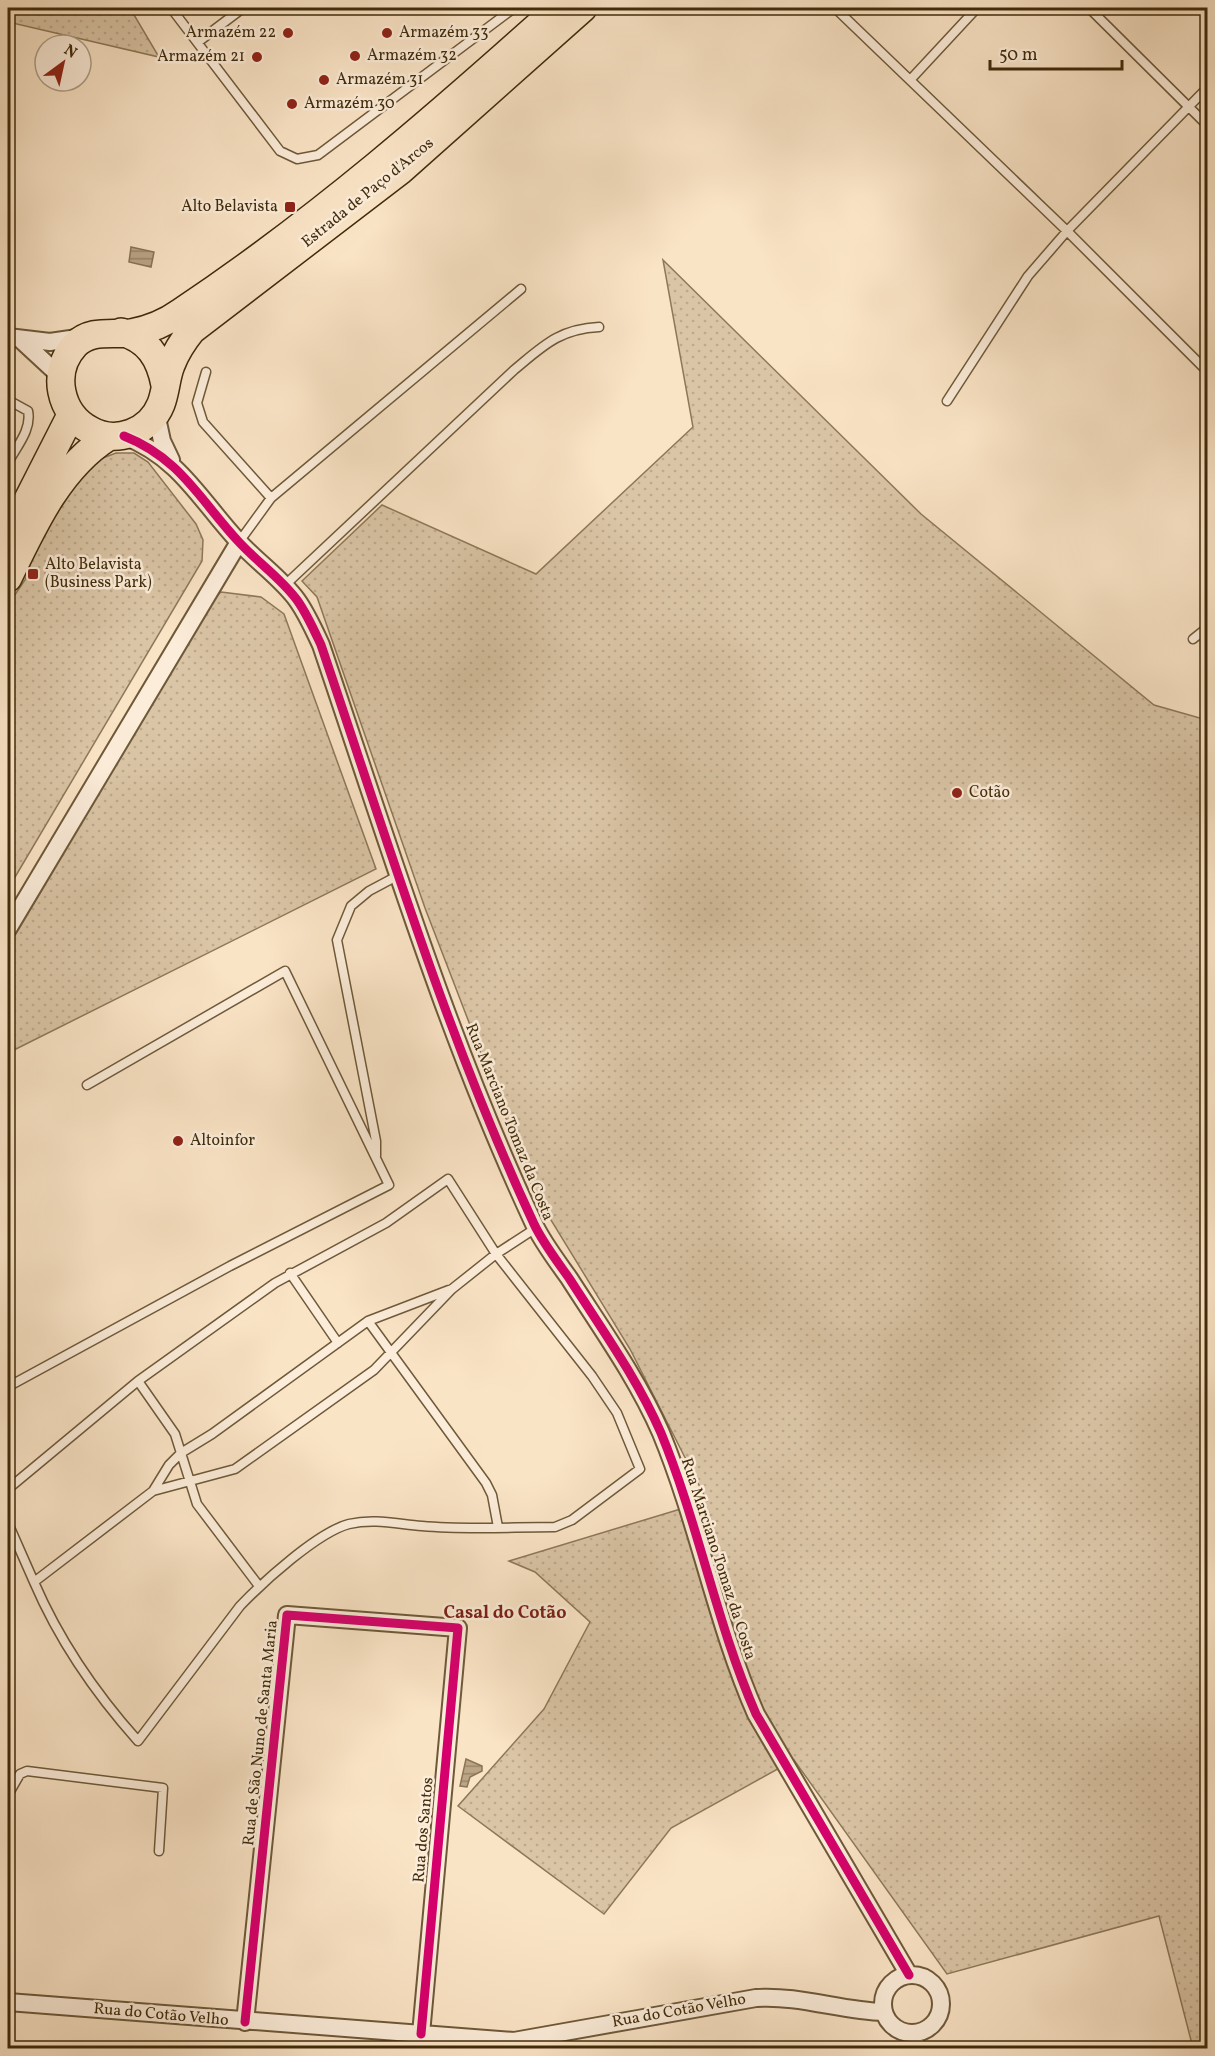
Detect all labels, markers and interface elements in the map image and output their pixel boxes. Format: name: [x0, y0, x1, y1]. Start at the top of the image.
place label: Armazém 22: [186, 22, 276, 44]
place label: Armazém 33: [399, 22, 488, 44]
marker: Armazém 22: [281, 26, 295, 40]
marker: Armazém 33: [380, 26, 394, 40]
north arrow: [33, 33, 93, 93]
scale bar: [990, 33, 1122, 71]
text: N: [59, 40, 81, 65]
text: 50 m: [999, 43, 1038, 68]
place label: Armazém 32: [367, 45, 457, 67]
place label: Armazém 21: [157, 46, 245, 68]
marker: Armazém 32: [348, 49, 362, 63]
marker: Armazém 21: [250, 50, 264, 64]
place label: Armazém 31: [336, 69, 423, 91]
marker: Armazém 31: [317, 73, 331, 87]
place label: Armazém 30: [304, 93, 395, 115]
marker: Armazém 30: [285, 97, 299, 111]
street label: Estrada de Paço d'Arcos: [297, 133, 439, 253]
place label: Alto Belavista: [181, 196, 278, 218]
marker: Alto Belavista: [283, 200, 297, 214]
place label: Alto Belavista (Business Park): [45, 554, 152, 594]
marker: Alto Belavista (Business Park): [26, 567, 40, 581]
place label: Cotão: [969, 782, 1010, 804]
marker: Cotão: [950, 786, 964, 800]
street label: Rua Marciano Tomaz da Costa: [459, 1020, 559, 1224]
place label: Altoinfor: [190, 1130, 255, 1152]
marker: Altoinfor: [171, 1134, 185, 1148]
street label: Rua Marciano Tomaz da Costa: [675, 1455, 761, 1663]
district label: Casal do Cotão: [444, 1601, 566, 1626]
street label: Rua de São Nuno de Santa Maria: [238, 1619, 284, 1847]
street label: Rua dos Santos: [408, 1776, 440, 1884]
street label: Rua do Cotão Velho: [610, 1988, 748, 2034]
street label: Rua do Cotão Velho: [93, 1998, 229, 2032]

